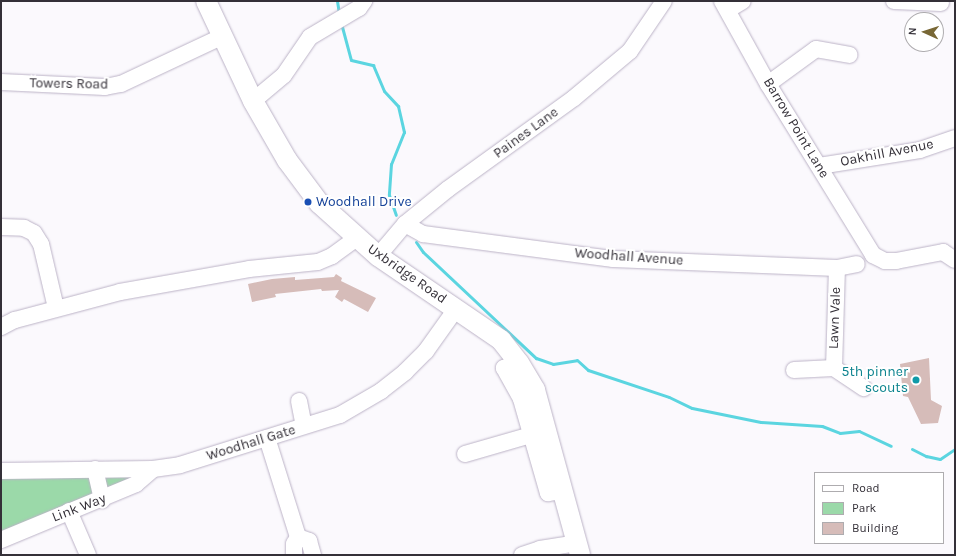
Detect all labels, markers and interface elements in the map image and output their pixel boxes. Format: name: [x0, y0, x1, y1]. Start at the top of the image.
north arrow: [904, 12, 944, 52]
text: N: [906, 27, 919, 36]
street label: Towers Road: [29, 75, 109, 93]
street label: Barrow Point Lane: [759, 75, 833, 181]
street label: Paines Lane: [490, 104, 562, 162]
street label: Oakhill Avenue: [839, 136, 935, 170]
place label: Woodhall Drive: [316, 194, 412, 210]
marker: Woodhall Drive: [303, 197, 313, 207]
street label: Uxbridge Road: [364, 241, 450, 307]
street label: Woodhall Avenue: [574, 245, 684, 269]
street label: Lawn Vale: [826, 287, 844, 349]
place label: 5th pinner scouts: [842, 364, 908, 396]
marker: 5th pinner scouts: [911, 375, 921, 385]
street label: Woodhall Gate: [204, 421, 298, 465]
legend: [814, 472, 944, 544]
text: Road: [852, 481, 880, 495]
street label: Link Way: [50, 490, 108, 526]
text: Park: [852, 501, 876, 515]
text: Building: [852, 521, 898, 535]

